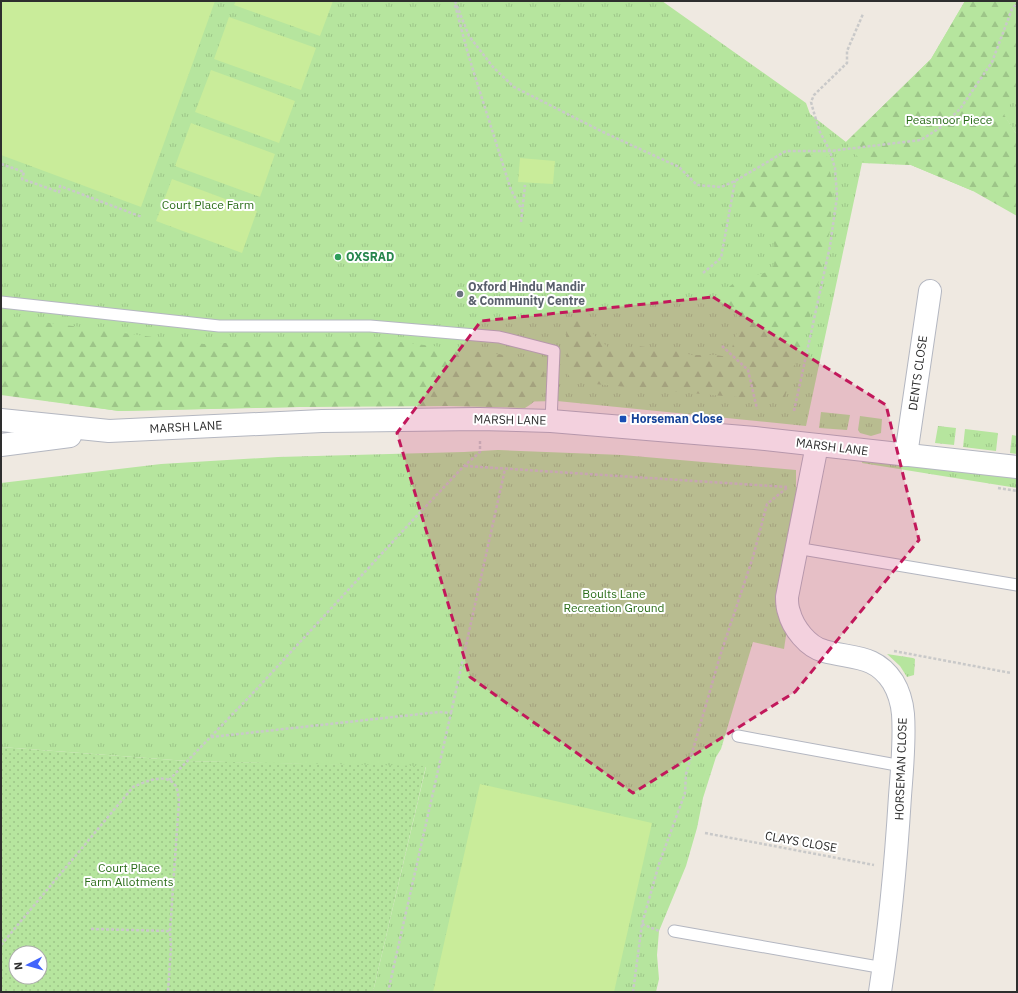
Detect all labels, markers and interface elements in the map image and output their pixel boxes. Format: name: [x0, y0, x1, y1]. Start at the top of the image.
park label: Peasmoor Piece: [906, 112, 993, 127]
park label: Court Place Farm: [162, 197, 254, 212]
place label: OXSRAD: [346, 249, 394, 264]
marker: OXSRAD: [333, 252, 343, 262]
place label: Oxford Hindu Mandir & Community Centre: [468, 279, 585, 308]
marker: Oxford Hindu Mandir & Community Centre: [455, 289, 465, 299]
street label: DENTS CLOSE: [905, 334, 930, 411]
street label: MARSH LANE: [473, 411, 547, 428]
place label: Horseman Close: [631, 411, 723, 426]
marker: Horseman Close: [618, 414, 628, 424]
street label: MARSH LANE: [149, 417, 223, 436]
street label: MARSH LANE: [795, 435, 869, 458]
park label: Boults Lane Recreation Ground: [563, 586, 665, 615]
street label: HORSEMAN CLOSE: [891, 717, 910, 821]
street label: CLAYS CLOSE: [764, 828, 838, 855]
park label: Court Place Farm Allotments: [84, 860, 174, 889]
north arrow: [8, 945, 48, 985]
text: N: [11, 961, 25, 971]

